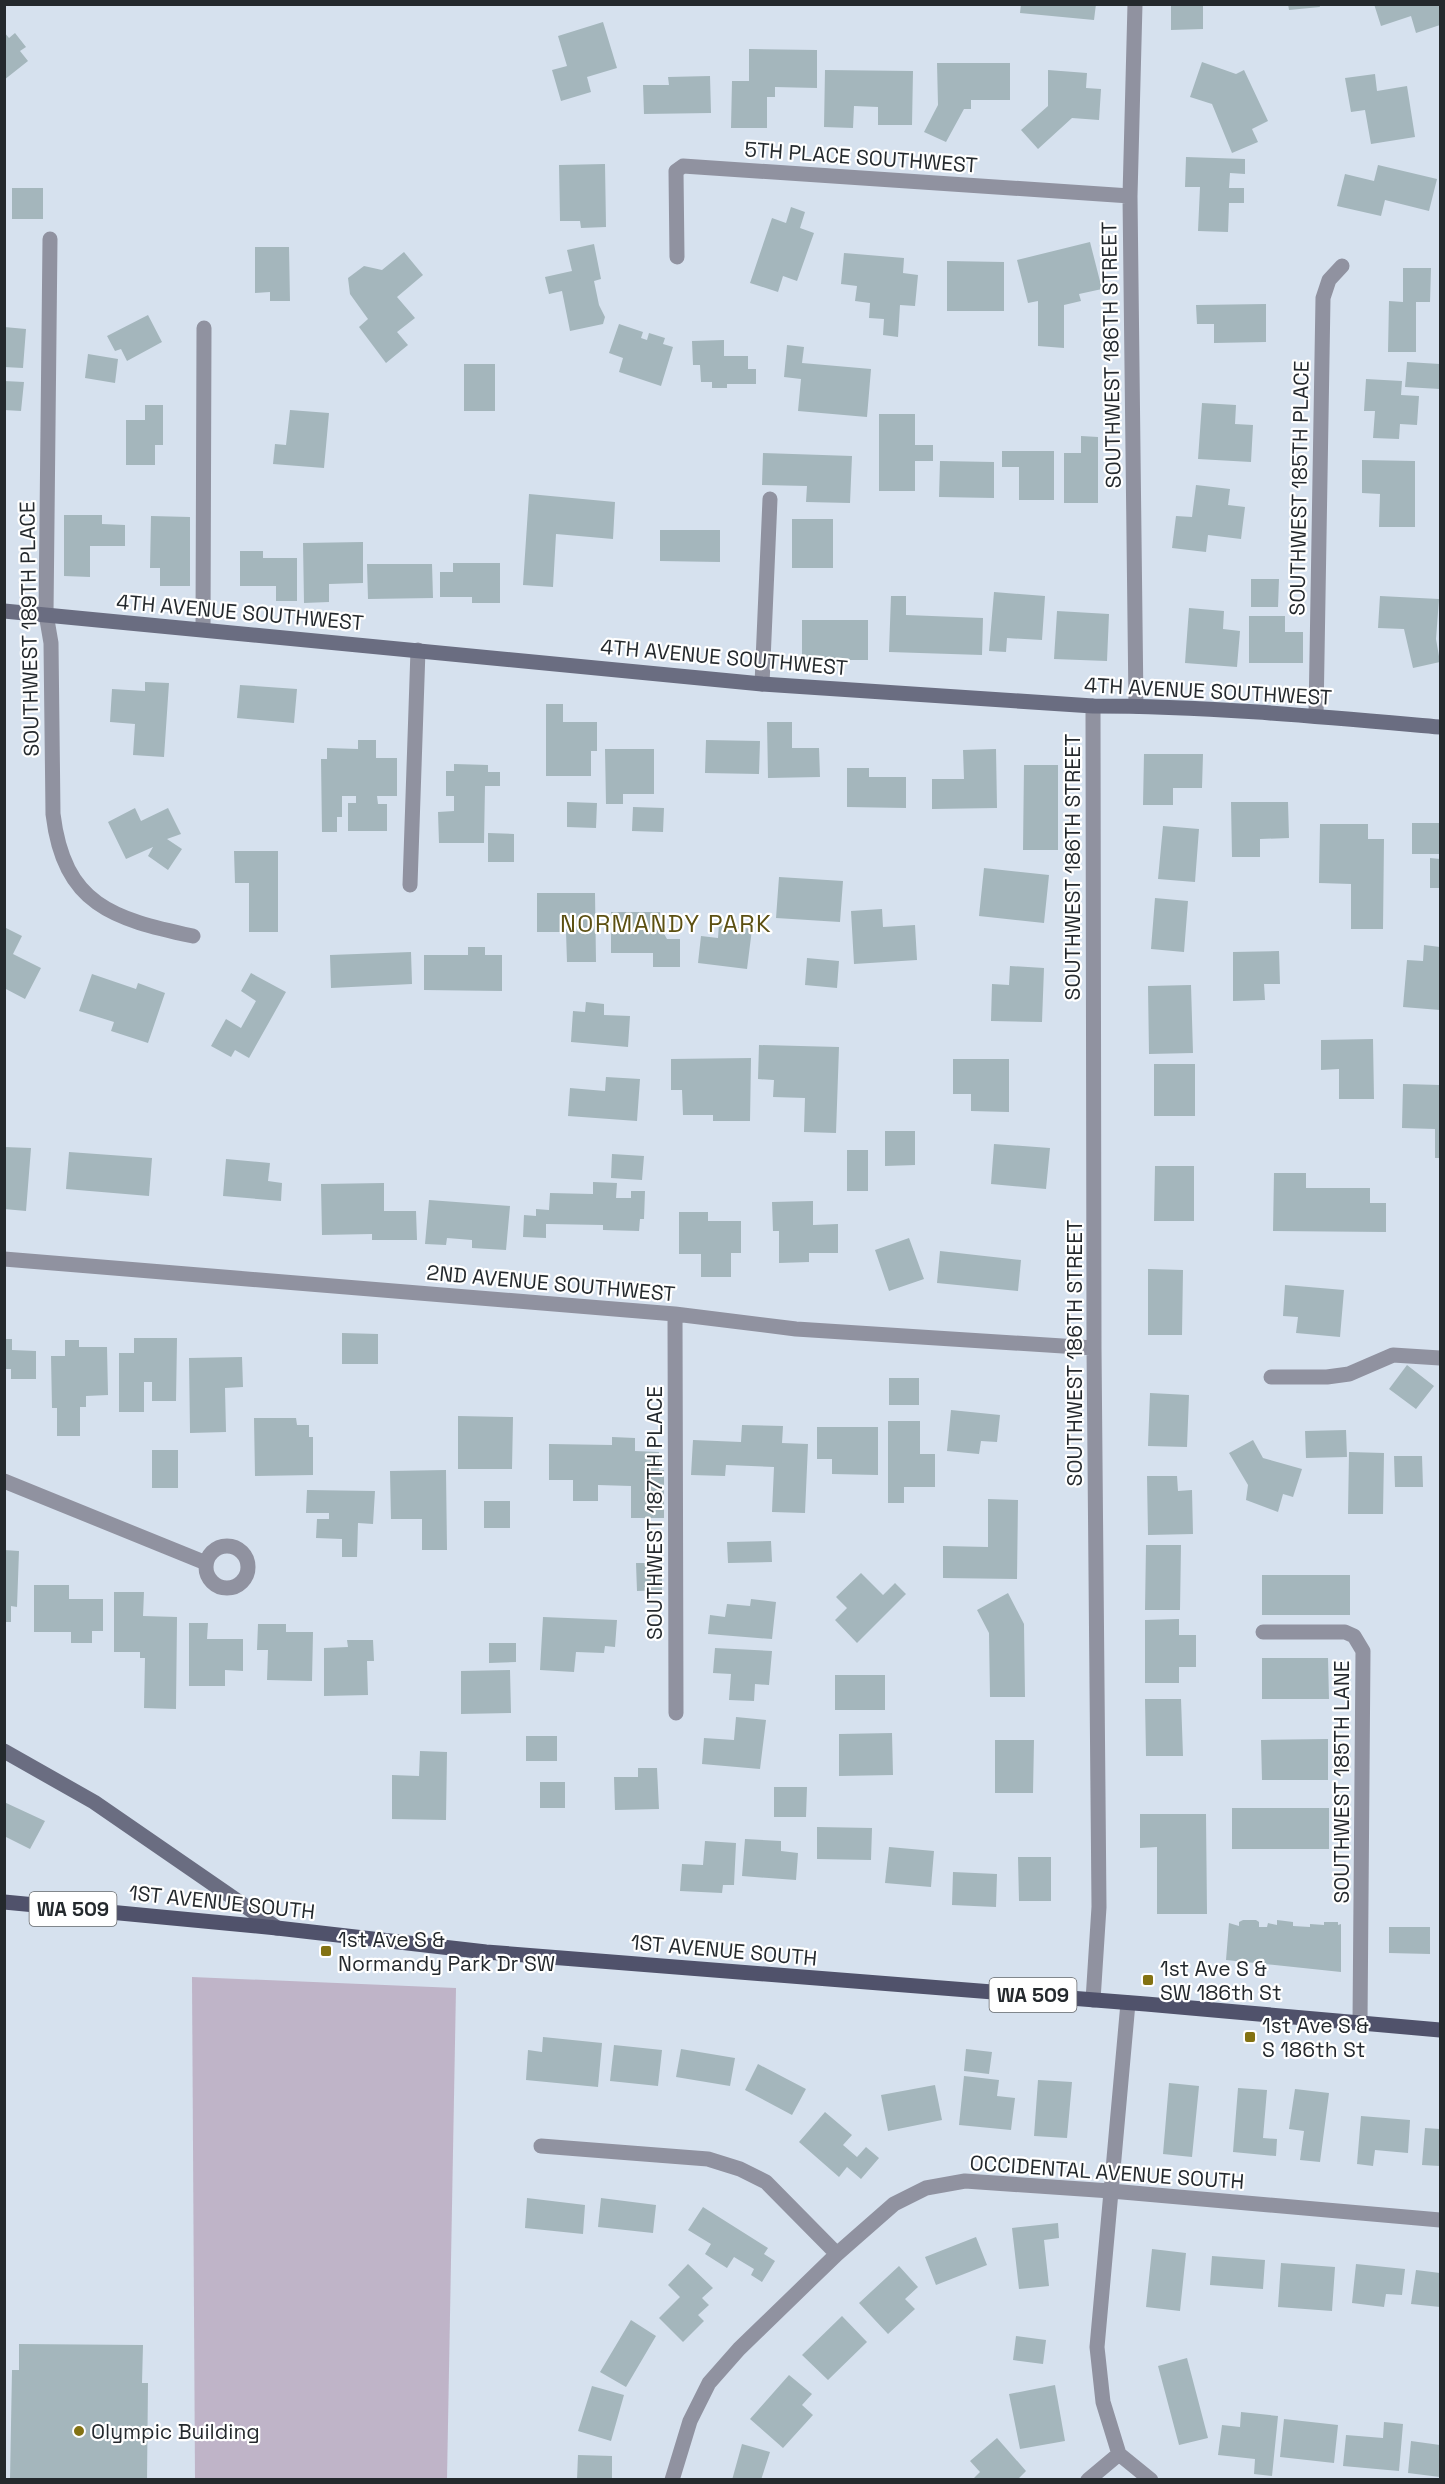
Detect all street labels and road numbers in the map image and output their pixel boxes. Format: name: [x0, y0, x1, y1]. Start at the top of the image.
street label: 5TH PLACE SOUTHWEST: [743, 135, 979, 179]
street label: SOUTHWEST 186TH STREET: [1095, 221, 1127, 489]
street label: SOUTHWEST 185TH PLACE: [1283, 360, 1315, 616]
street label: SOUTHWEST 189TH PLACE: [13, 501, 45, 757]
street label: 4TH AVENUE SOUTHWEST: [115, 588, 365, 636]
street label: 4TH AVENUE SOUTHWEST: [599, 633, 849, 681]
street label: 4TH AVENUE SOUTHWEST: [1083, 671, 1333, 711]
street label: SOUTHWEST 186TH STREET: [1059, 734, 1086, 1000]
street label: SOUTHWEST 186TH STREET: [1061, 1220, 1088, 1486]
street label: 2ND AVENUE SOUTHWEST: [426, 1259, 676, 1307]
street label: SOUTHWEST 187TH PLACE: [641, 1386, 668, 1640]
street label: SOUTHWEST 185TH LANE: [1328, 1660, 1355, 1904]
street label: 1ST AVENUE SOUTH: [128, 1879, 316, 1925]
road number: WA 509: [29, 1892, 116, 1926]
street label: 1ST AVENUE SOUTH: [630, 1928, 818, 1972]
road number: WA 509: [990, 1978, 1076, 2012]
street label: OCCIDENTAL AVENUE SOUTH: [969, 2149, 1245, 2195]

